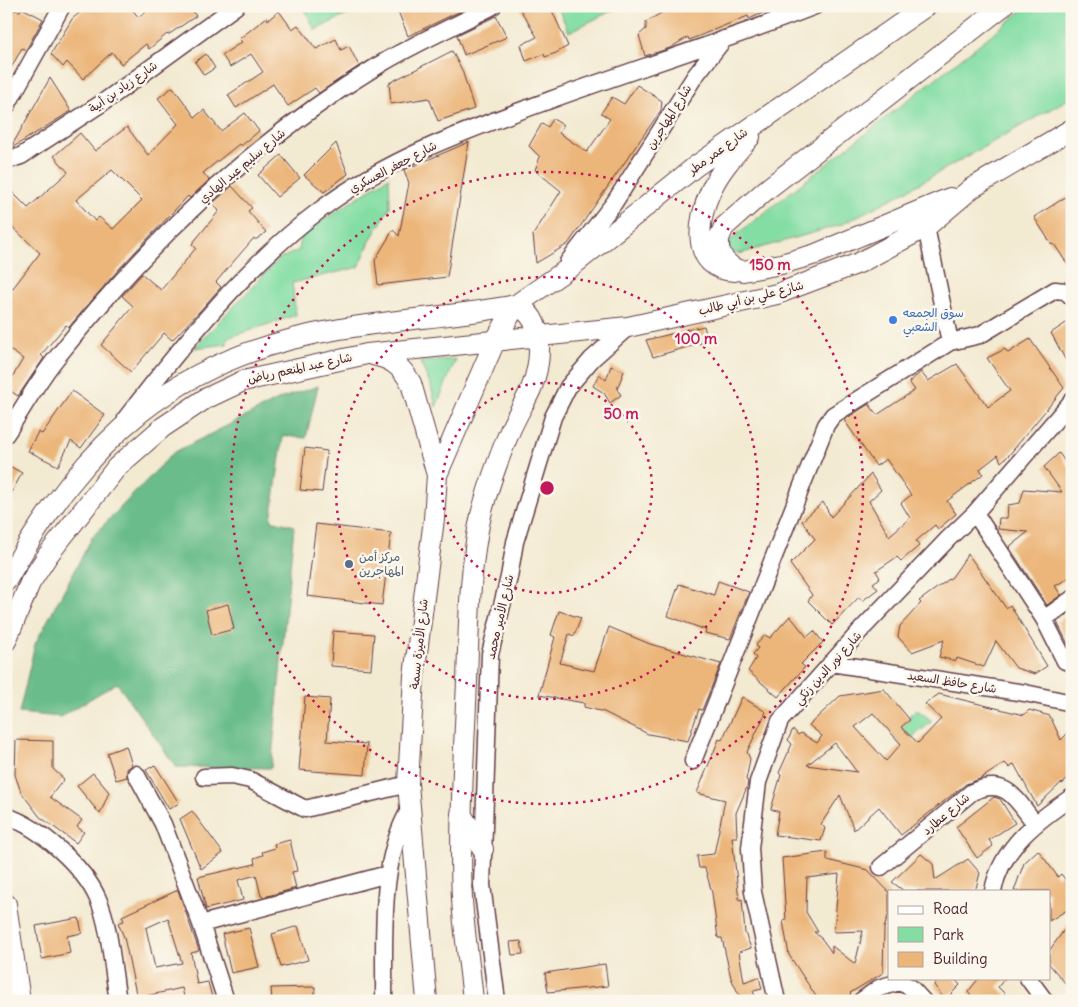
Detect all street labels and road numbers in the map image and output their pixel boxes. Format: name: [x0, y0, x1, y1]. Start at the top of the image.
street label: شارع زياد بن أبية: [86, 57, 161, 117]
street label: شارع المهاجرين: [643, 82, 696, 153]
street label: شارع عمر مطر: [684, 124, 752, 179]
street label: شارع سليم عبد الهادي: [195, 125, 289, 208]
street label: شارع جعفر العسكري: [346, 137, 440, 198]
street label: شارع علي بن أبي طالب: [697, 277, 806, 322]
street label: شارع عبد المنعم رياض: [246, 349, 354, 388]
street label: شارع الأمير محمد: [482, 573, 518, 661]
street label: شارع الأميرة بسمة: [406, 598, 433, 690]
street label: شارع نور الدين زنكي: [791, 628, 867, 710]
street label: شارع حافظ السعيد: [906, 667, 998, 698]
street label: شارع عطارد: [919, 789, 974, 839]

